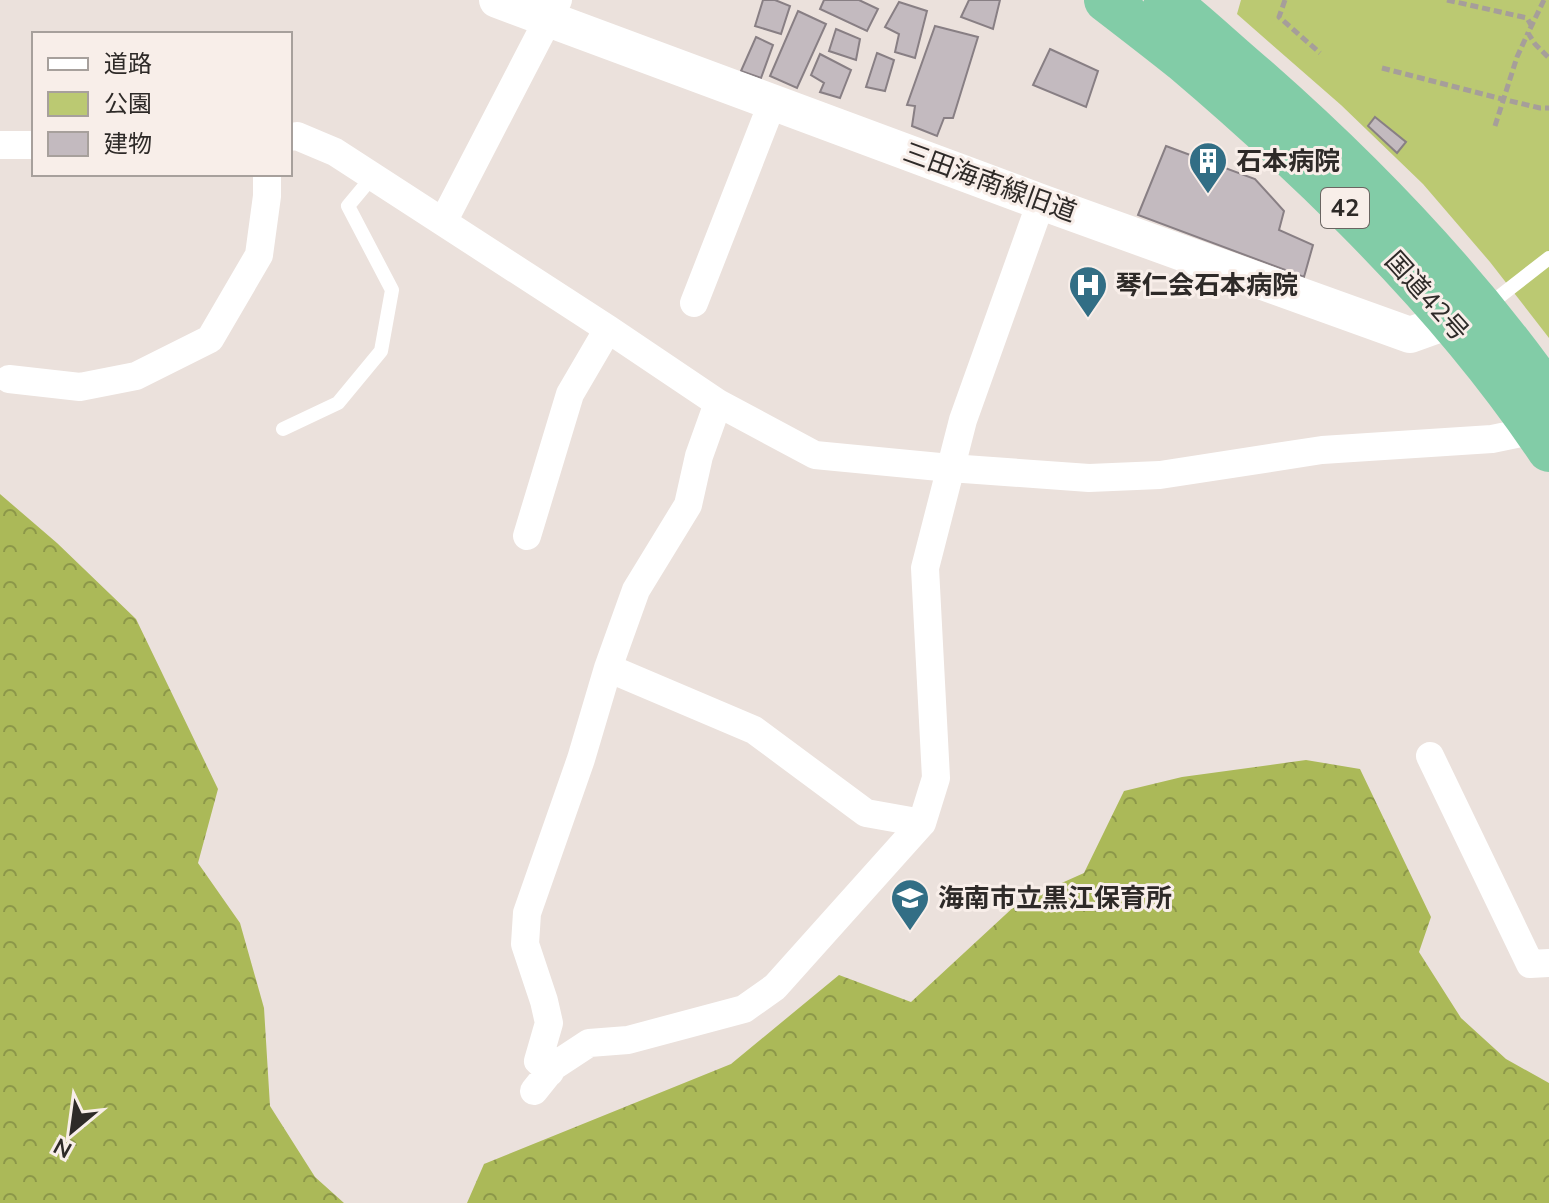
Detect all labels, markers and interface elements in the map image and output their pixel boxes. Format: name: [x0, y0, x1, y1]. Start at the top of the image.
legend: [32, 32, 292, 176]
text: 道路: [104, 48, 152, 80]
text: 公園: [104, 88, 152, 120]
text: 建物: [104, 128, 152, 160]
street label: 三田海南線旧道: [898, 135, 1081, 230]
building icon: 石本病院: [1187, 140, 1229, 195]
place label: 石本病院: [1236, 144, 1340, 179]
road number: 42: [1321, 188, 1369, 228]
street label: 国道42号: [1377, 244, 1476, 349]
hospital icon: 琴仁会石本病院: [1067, 264, 1109, 319]
place label: 琴仁会石本病院: [1116, 268, 1298, 303]
school or university icon: 海南市立黒江保育所: [889, 877, 931, 932]
place label: 海南市立黒江保育所: [938, 881, 1172, 916]
north arrow: [32, 1091, 112, 1171]
text: N: [48, 1131, 77, 1165]

